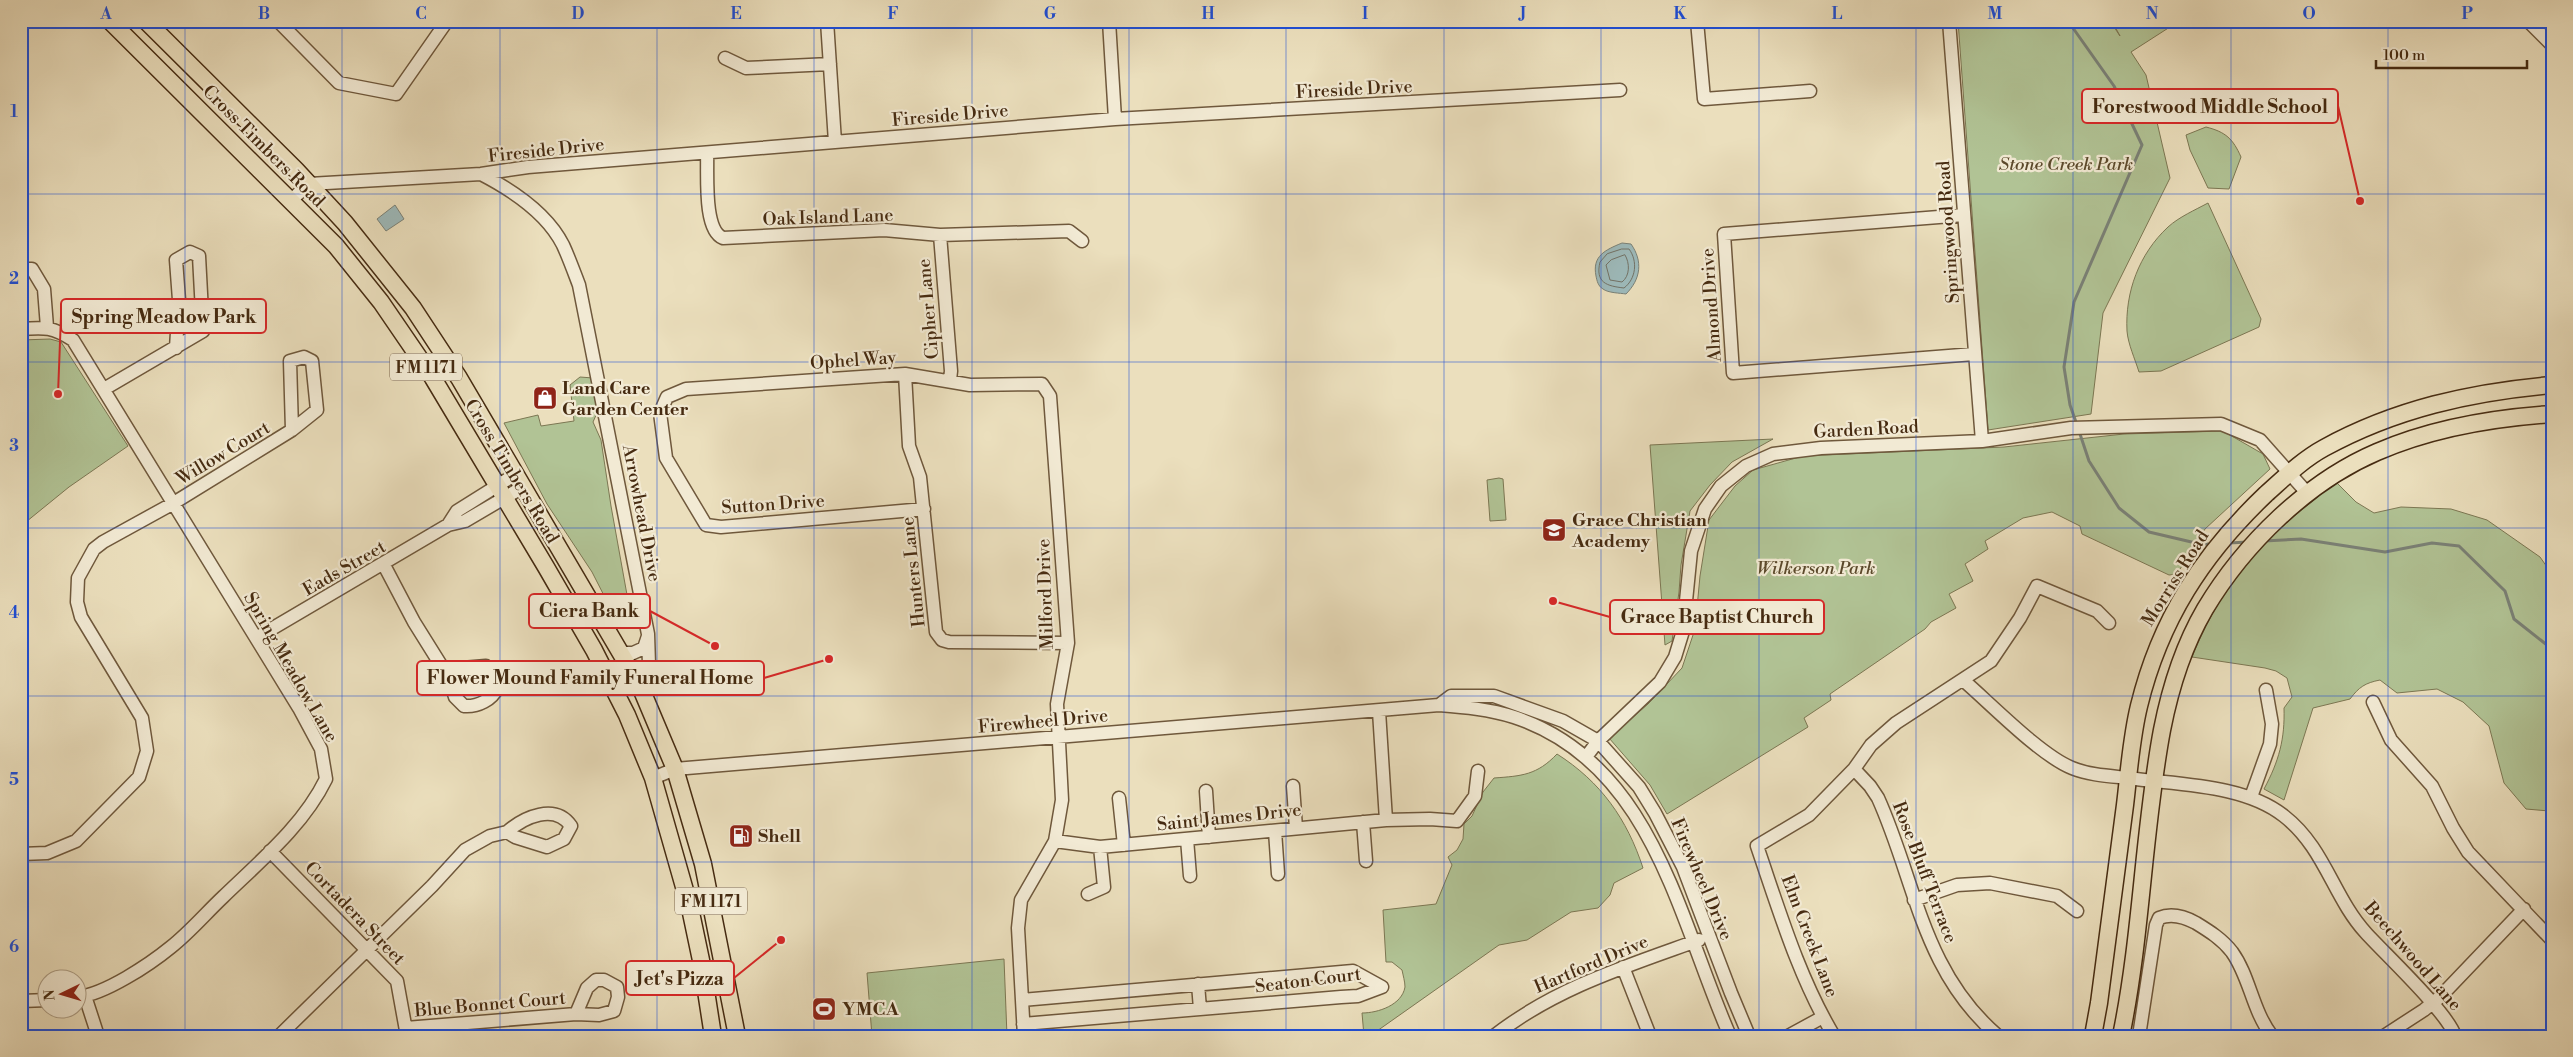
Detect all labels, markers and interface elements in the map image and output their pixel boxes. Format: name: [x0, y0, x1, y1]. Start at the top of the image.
text: A: [99, 4, 112, 24]
text: B: [258, 4, 270, 24]
text: C: [415, 4, 427, 24]
text: D: [572, 4, 585, 24]
text: E: [730, 4, 742, 24]
text: F: [887, 4, 899, 24]
text: G: [1044, 4, 1057, 24]
text: H: [1201, 4, 1215, 24]
text: I: [1362, 4, 1368, 24]
text: J: [1518, 4, 1526, 24]
text: K: [1674, 4, 1688, 24]
text: L: [1832, 4, 1843, 24]
text: M: [1988, 4, 2003, 24]
text: N: [2146, 4, 2159, 24]
text: O: [2302, 4, 2316, 24]
text: P: [2461, 4, 2473, 24]
scale bar: [2376, 38, 2527, 70]
text: 100 m: [2383, 46, 2425, 65]
street label: Fireside Drive: [1295, 75, 1413, 104]
street label: Cross Timbers Road: [197, 80, 330, 213]
callout: Forestwood Middle School: [2082, 89, 2338, 123]
text: Forestwood Middle School: [2092, 95, 2328, 119]
street label: Fireside Drive: [891, 99, 1009, 132]
text: 1: [10, 102, 18, 122]
street label: Fireside Drive: [487, 133, 605, 168]
park label: Stone Creek Park: [1999, 153, 2133, 176]
street label: Springwood Road: [1932, 159, 1965, 304]
street label: Oak Island Lane: [762, 204, 894, 231]
street label: Almond Drive: [1696, 247, 1727, 364]
street label: Cipher Lane: [913, 258, 944, 360]
text: 2: [9, 269, 19, 289]
callout: Spring Meadow Park: [61, 299, 266, 333]
text: Spring Meadow Park: [71, 305, 257, 329]
street label: Ophel Way: [809, 346, 897, 375]
road number: FM 1171: [390, 354, 462, 381]
place label: Land Care Garden Center: [562, 377, 689, 421]
shop icon: Land Care Garden Center: [532, 385, 558, 411]
street label: Cross Timbers Road: [459, 395, 564, 548]
street label: Garden Road: [1813, 415, 1920, 444]
street label: Willow Court: [171, 416, 275, 491]
text: 3: [9, 436, 19, 456]
street label: Arrowhead Drive: [617, 442, 666, 583]
street label: Sutton Drive: [721, 489, 825, 520]
place label: Grace Christian Academy: [1571, 509, 1707, 553]
street label: Hunters Lane: [896, 516, 931, 628]
school or university icon: Grace Christian Academy: [1541, 517, 1567, 543]
street label: Morriss Road: [2137, 525, 2215, 631]
street label: Eads Street: [299, 535, 390, 601]
street label: Milford Drive: [1032, 538, 1059, 650]
park label: Wilkerson Park: [1757, 557, 1875, 580]
street label: Spring Meadow Lane: [238, 588, 343, 746]
callout: Ciera Bank: [529, 594, 650, 628]
text: Ciera Bank: [539, 599, 640, 623]
callout: Grace Baptist Church: [1610, 600, 1824, 634]
text: 4: [9, 603, 20, 623]
text: Grace Baptist Church: [1620, 605, 1814, 629]
callout: Flower Mound Family Funeral Home: [417, 661, 764, 695]
text: Flower Mound Family Funeral Home: [426, 666, 754, 690]
street label: Firewheel Drive: [977, 704, 1109, 739]
text: 5: [9, 770, 19, 790]
street label: Saint James Drive: [1156, 798, 1302, 837]
street label: Rose Bluff Terrace: [1887, 798, 1962, 946]
street label: Firewheel Drive: [1665, 815, 1738, 944]
fuel station icon: Shell: [728, 823, 754, 849]
place label: Shell: [758, 825, 801, 848]
street label: Cortadera Street: [299, 857, 410, 970]
street label: Elm Creek Lane: [1776, 872, 1843, 1001]
road number: FM 1171: [675, 888, 747, 914]
street label: Beechwood Lane: [2358, 896, 2466, 1016]
street label: Hartford Drive: [1531, 930, 1652, 999]
text: 6: [9, 937, 19, 957]
callout: Jet's Pizza: [626, 961, 734, 995]
street label: Seaton Court: [1254, 963, 1363, 998]
text: Jet's Pizza: [633, 967, 725, 991]
north arrow: [38, 970, 88, 1020]
street label: Blue Bonnet Court: [412, 986, 567, 1023]
text: N: [41, 989, 59, 1001]
sports icon: YMCA: [811, 996, 837, 1022]
place label: YMCA: [842, 998, 900, 1021]

